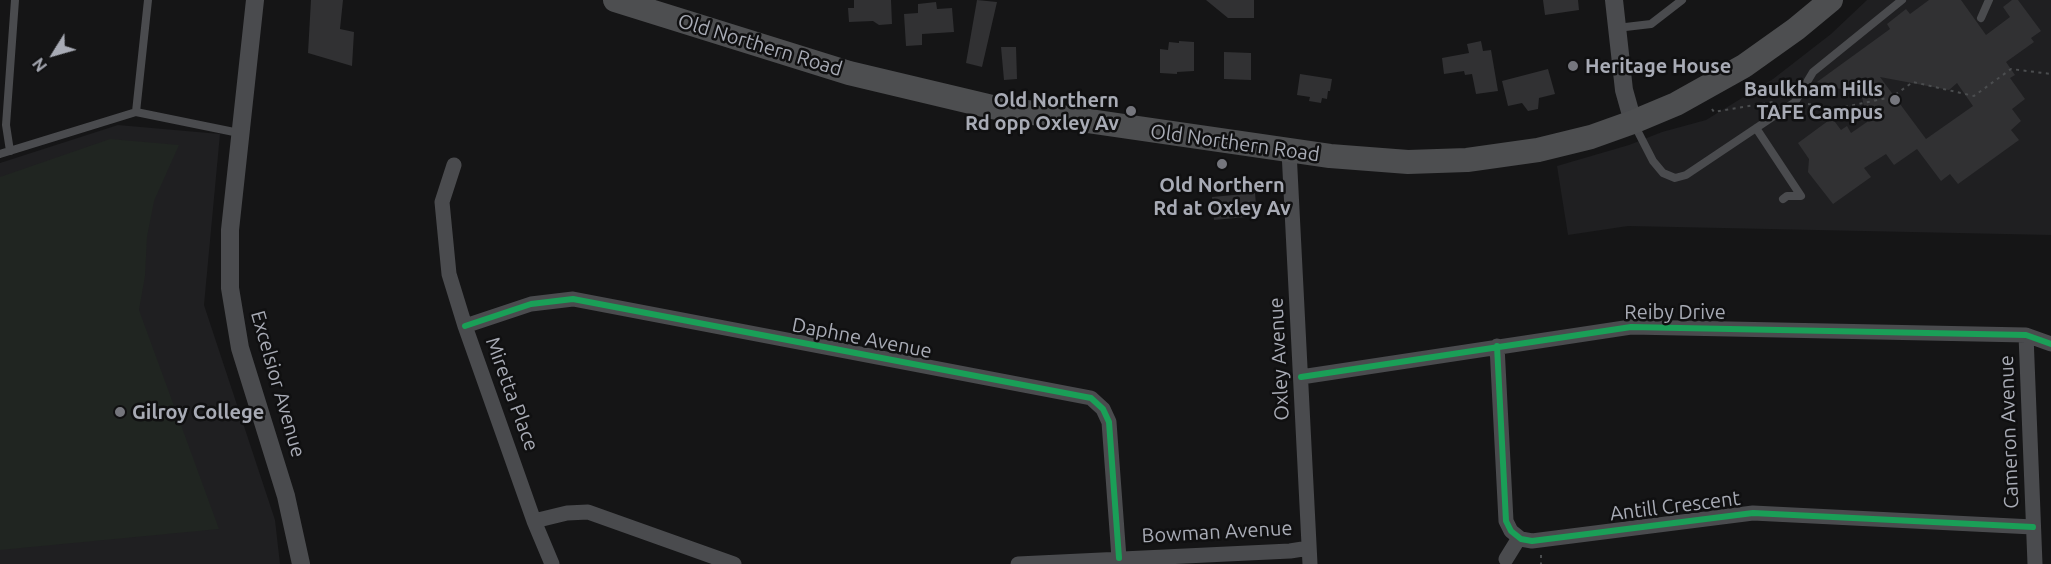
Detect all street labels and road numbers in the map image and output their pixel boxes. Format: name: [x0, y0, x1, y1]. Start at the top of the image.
street label: Old Northern Road: [675, 9, 845, 81]
street label: Old Northern Road: [1149, 119, 1321, 167]
street label: Oxley Avenue: [1264, 297, 1294, 421]
street label: Reiby Drive: [1624, 300, 1726, 324]
street label: Excelsior Avenue: [246, 308, 310, 460]
street label: Daphne Avenue: [790, 313, 934, 363]
street label: Miretta Place: [480, 334, 544, 454]
street label: Cameron Avenue: [1994, 355, 2024, 509]
street label: Antill Crescent: [1608, 486, 1742, 526]
street label: Bowman Avenue: [1141, 516, 1293, 548]

